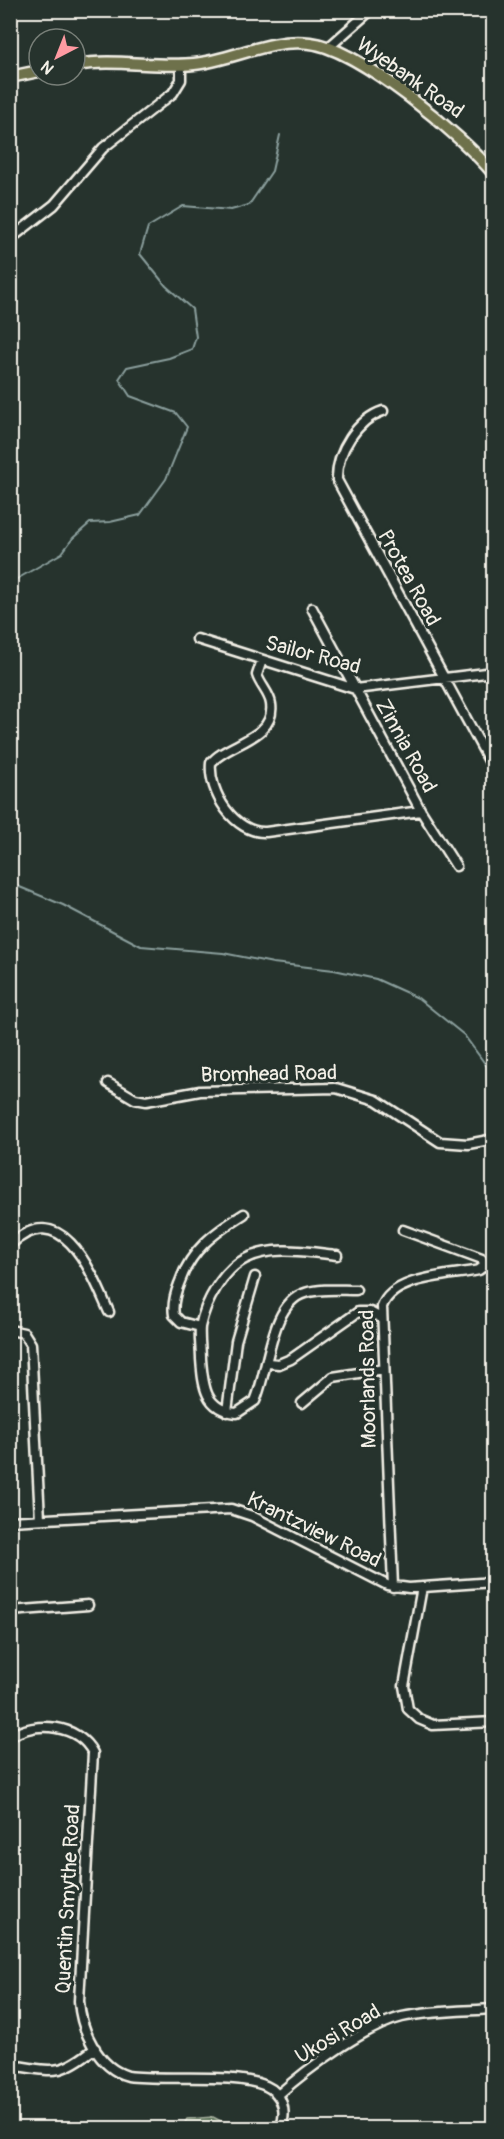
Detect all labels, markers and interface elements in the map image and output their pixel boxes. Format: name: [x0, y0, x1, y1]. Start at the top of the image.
north arrow: [27, 27, 87, 87]
street label: Wyebank Road: [351, 31, 469, 125]
text: N: [37, 56, 58, 78]
street label: Protea Road: [371, 525, 447, 631]
street label: Sailor Road: [262, 629, 364, 681]
street label: Zinnia Road: [369, 694, 443, 798]
street label: Bromhead Road: [200, 1059, 338, 1089]
street label: Moorlands Road: [353, 1309, 383, 1449]
street label: Krantzview Road: [242, 1486, 386, 1574]
street label: Quentin Smythe Road: [50, 1803, 86, 1995]
street label: Ukosi Road: [290, 1998, 386, 2070]

